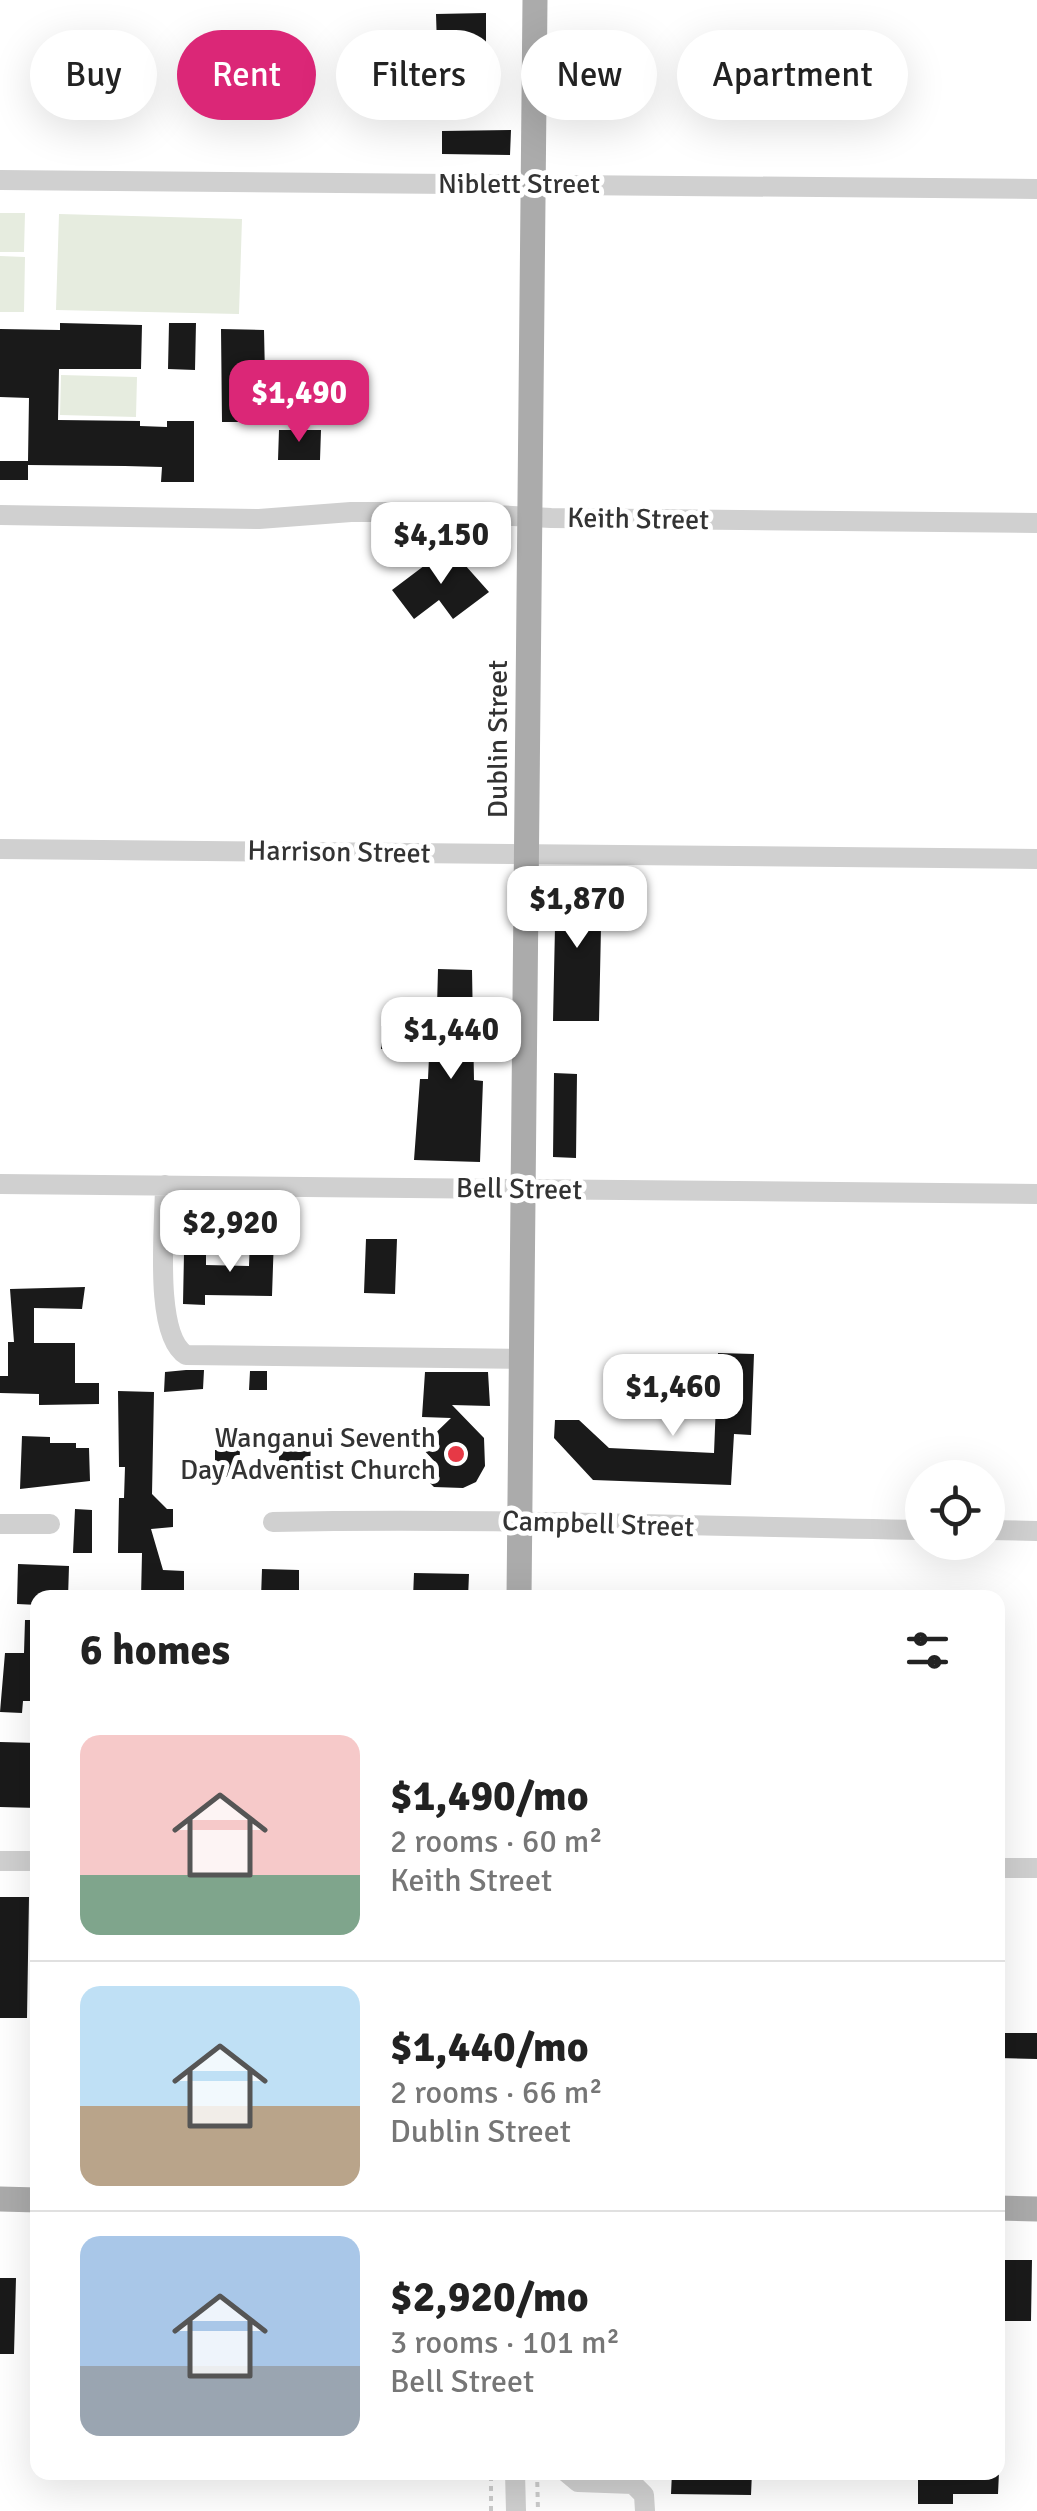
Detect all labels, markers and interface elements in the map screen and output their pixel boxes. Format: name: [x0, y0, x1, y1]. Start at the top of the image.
chip: Buy: [30, 30, 157, 120]
chip: Rent: [177, 30, 316, 120]
chip: Filters: [336, 30, 501, 120]
chip: New: [521, 30, 657, 120]
chip: Apartment: [677, 30, 908, 120]
street label: Niblett Street: [438, 167, 600, 201]
pin: $1,490: [218, 360, 380, 445]
text: $1,490: [251, 373, 347, 412]
street label: Keith Street: [567, 501, 709, 537]
pin: $4,150: [360, 502, 522, 587]
text: $4,150: [393, 515, 489, 554]
street label: Dublin Street: [481, 660, 515, 818]
street label: Harrison Street: [247, 833, 431, 871]
pin: $1,870: [496, 866, 658, 951]
text: $1,870: [529, 879, 625, 918]
pin: $1,440: [370, 997, 532, 1082]
text: $1,440: [403, 1010, 499, 1049]
street label: Bell Street: [456, 1171, 583, 1207]
pin: $2,920: [149, 1190, 311, 1275]
text: $2,920: [182, 1203, 278, 1242]
pin: $1,460: [592, 1354, 754, 1439]
text: $1,460: [625, 1367, 721, 1406]
place label: Wanganui Seventh Day Adventist Church: [180, 1421, 436, 1487]
marker: Wanganui Seventh Day Adventist Church: [445, 1443, 467, 1465]
map controls: [905, 1460, 1005, 1560]
button: locate: [905, 1460, 1005, 1560]
street label: Campbell Street: [501, 1504, 695, 1544]
icon: filters: [900, 1623, 955, 1678]
text: 6 homes: [80, 1625, 230, 1676]
text: $1,490/mo: [390, 1771, 589, 1822]
icon: home: [160, 1775, 280, 1895]
text: 2 rooms · 60 m²: [390, 1822, 603, 1861]
text: Keith Street: [390, 1861, 552, 1900]
text: $1,440/mo: [390, 2022, 589, 2073]
icon: home: [160, 2026, 280, 2146]
text: 2 rooms · 66 m²: [390, 2073, 603, 2112]
text: Dublin Street: [390, 2112, 571, 2151]
text: $2,920/mo: [390, 2272, 589, 2323]
icon: home: [160, 2276, 280, 2396]
text: 3 rooms · 101 m²: [390, 2323, 620, 2362]
text: Bell Street: [390, 2362, 534, 2401]

